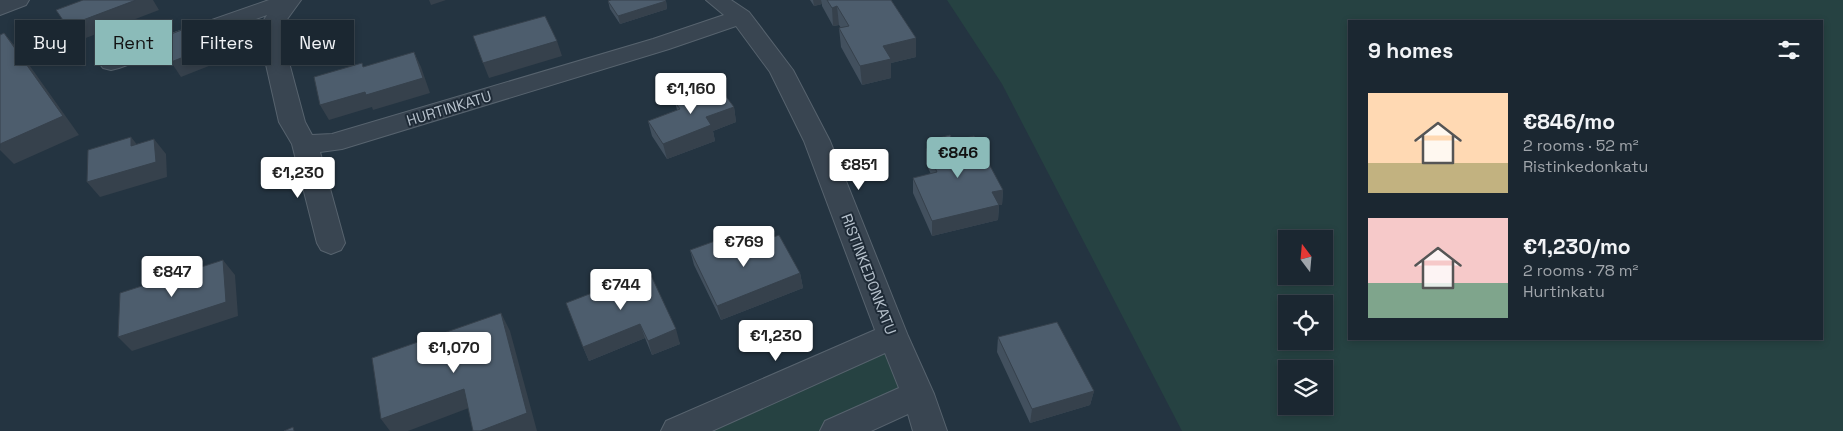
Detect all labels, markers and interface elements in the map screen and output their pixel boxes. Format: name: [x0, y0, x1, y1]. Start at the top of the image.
chip: Buy: [15, 20, 85, 65]
chip: Rent: [95, 20, 172, 65]
chip: Filters: [182, 20, 271, 65]
chip: New: [281, 20, 354, 65]
icon: filters: [1775, 36, 1803, 64]
text: 9 homes: [1368, 37, 1453, 64]
pin: €1,160: [650, 72, 732, 115]
text: €1,160: [666, 78, 716, 99]
street label: HURTINKATU: [404, 86, 494, 130]
text: €846/mo: [1523, 108, 1615, 135]
icon: home: [1408, 113, 1468, 173]
text: 2 rooms · 52 m²: [1523, 135, 1639, 156]
pin: €846: [928, 136, 988, 179]
text: €846: [938, 142, 978, 163]
pin: €851: [829, 148, 889, 191]
text: €851: [841, 154, 878, 175]
pin: €1,230: [257, 156, 339, 199]
text: Ristinkedonkatu: [1523, 156, 1648, 177]
text: €1,230: [272, 162, 324, 183]
street label: RISTINKEDONKATU: [837, 211, 901, 337]
pin: €769: [714, 226, 774, 268]
north arrow: [1278, 230, 1332, 285]
map controls: [1278, 230, 1333, 415]
text: €769: [724, 231, 764, 252]
text: €1,230/mo: [1523, 233, 1631, 260]
icon: home: [1408, 238, 1468, 298]
pin: €847: [142, 256, 202, 298]
text: 2 rooms · 78 m²: [1523, 260, 1638, 281]
text: €847: [153, 261, 191, 282]
pin: €744: [591, 268, 651, 311]
text: €744: [601, 274, 641, 295]
text: Hurtinkatu: [1523, 281, 1605, 302]
button: locate: [1278, 295, 1333, 350]
pin: €1,230: [735, 320, 817, 362]
text: €1,230: [750, 325, 802, 346]
pin: €1,070: [413, 332, 495, 374]
text: €1,070: [428, 337, 480, 358]
button: layers: [1278, 360, 1333, 415]

